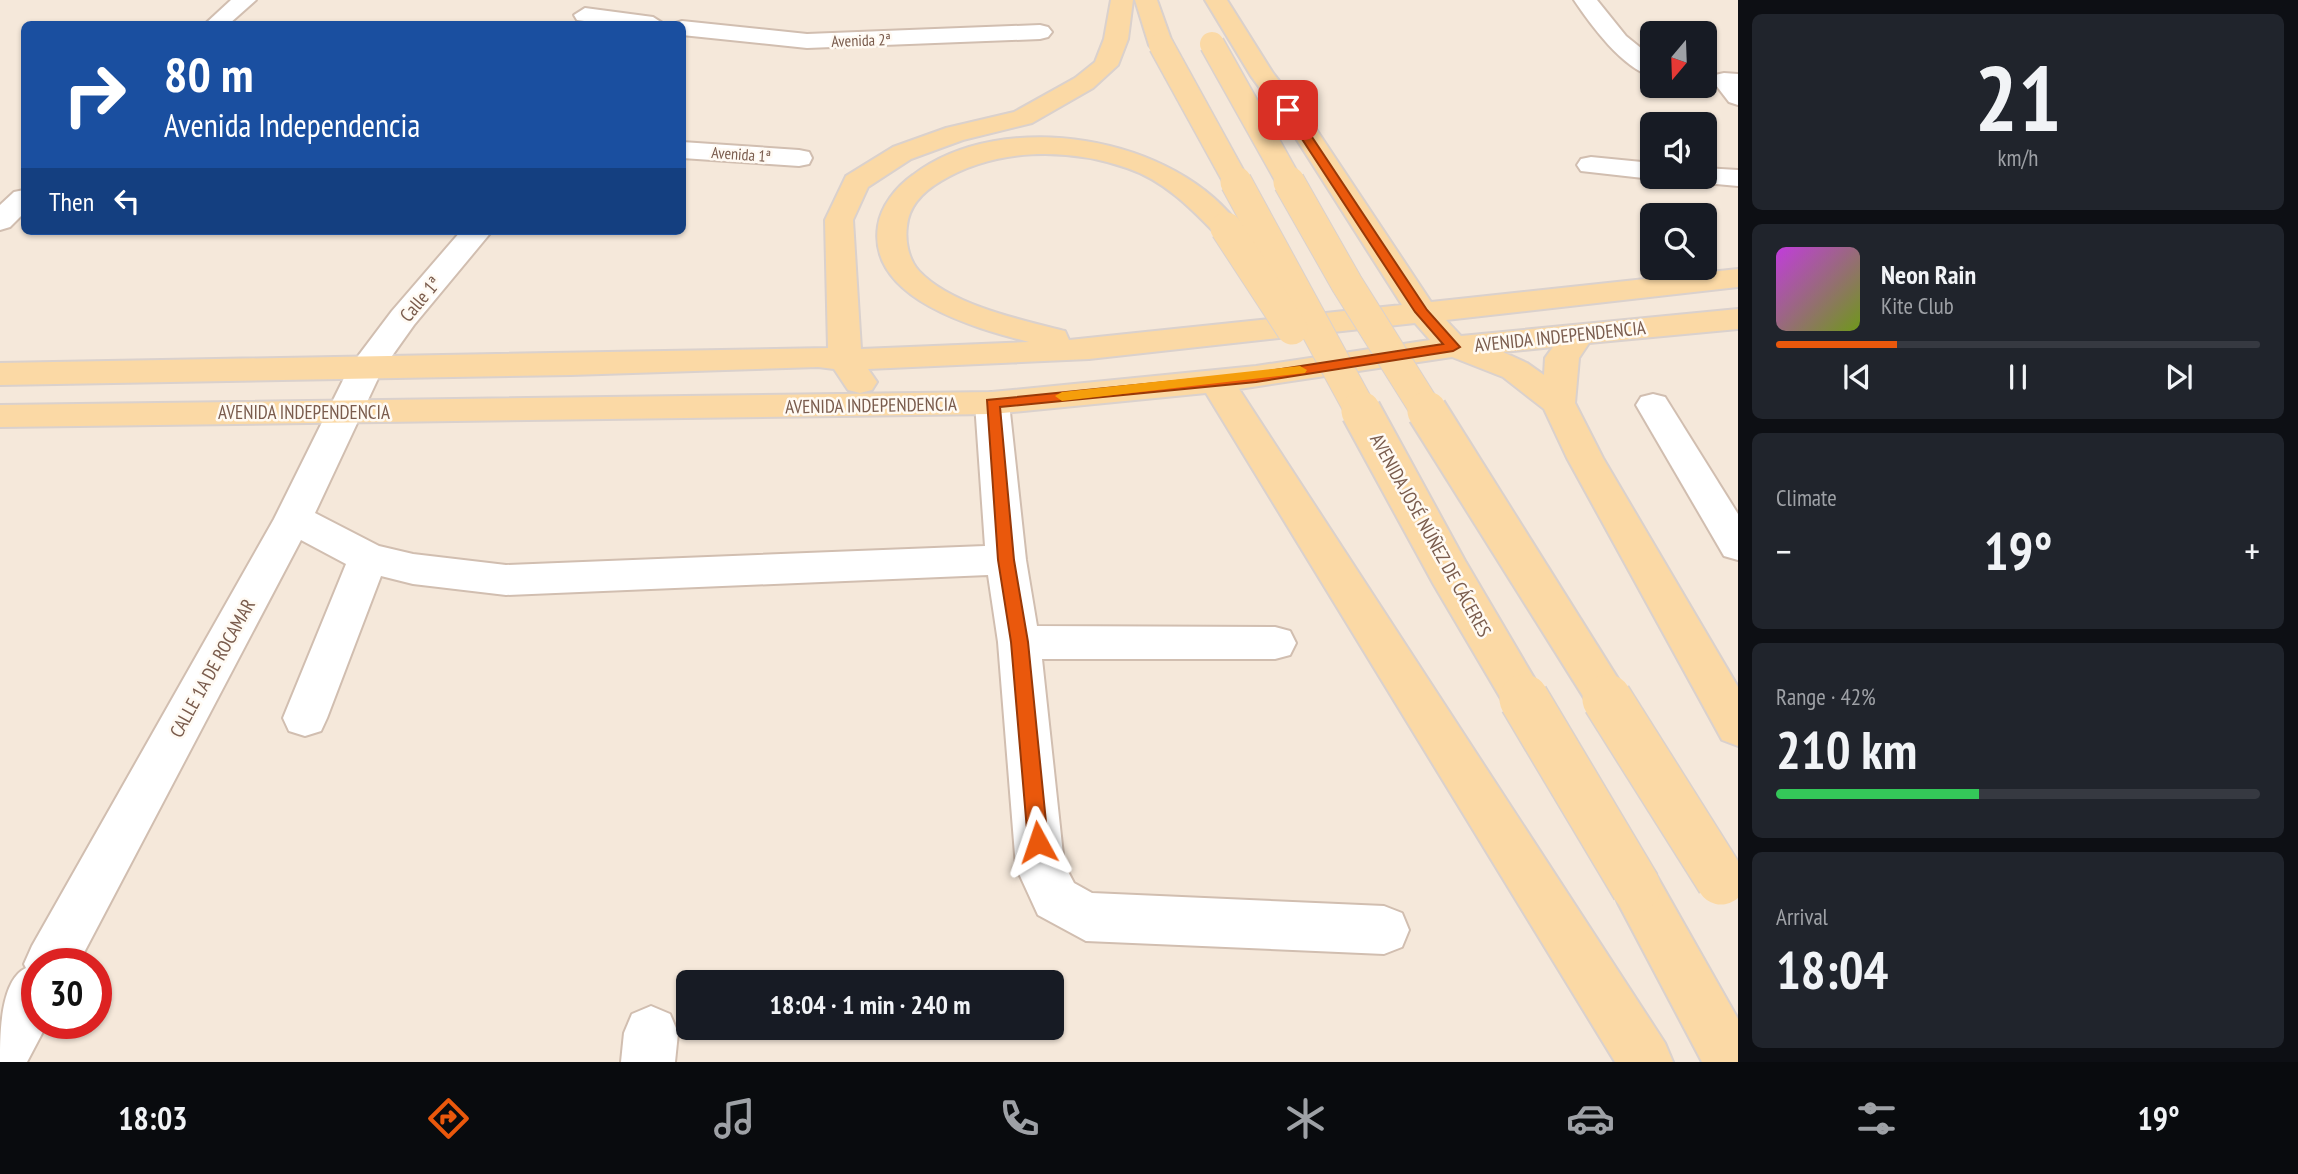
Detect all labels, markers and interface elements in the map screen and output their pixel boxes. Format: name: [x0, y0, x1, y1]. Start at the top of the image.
north arrow: [1640, 21, 1717, 98]
map controls: [1640, 21, 1717, 280]
street label: Avenida 2ª: [831, 29, 891, 51]
text: 21: [1975, 38, 2062, 156]
text: 80 m: [164, 42, 253, 106]
icon: right: [49, 49, 140, 140]
pin: [1258, 80, 1318, 140]
icon: arrive: [1269, 91, 1307, 129]
text: Avenida Independencia: [164, 104, 420, 146]
button: sound: [1640, 112, 1717, 189]
street label: Avenida 1ª: [711, 142, 771, 166]
text: km/h: [1998, 143, 2038, 172]
icon: left: [108, 182, 146, 220]
text: Then: [49, 185, 94, 218]
button: search: [1640, 203, 1717, 280]
text: Neon Rain: [1881, 258, 1976, 291]
street label: Calle 1ª: [394, 272, 446, 326]
text: Kite Club: [1881, 291, 1954, 320]
street label: AVENIDA INDEPENDENCIA: [1473, 315, 1647, 357]
icon: previous: [1838, 358, 1876, 396]
icon: pause: [1999, 358, 2037, 396]
icon: next: [2160, 358, 2198, 396]
street label: AVENIDA INDEPENDENCIA: [785, 392, 957, 418]
street label: AVENIDA INDEPENDENCIA: [218, 400, 390, 424]
street label: AVENIDA JOSÉ NÚÑEZ DE CÁCERES: [1365, 429, 1497, 641]
text: Climate: [1776, 483, 1837, 512]
text: 19°: [1984, 517, 2052, 584]
text: −: [1776, 526, 1792, 575]
text: +: [2244, 526, 2260, 575]
street label: CALLE 1A DE ROCAMAR: [164, 595, 260, 741]
text: Range · 42%: [1776, 682, 1876, 711]
text: 210 km: [1776, 716, 1917, 783]
position arrow: [1001, 805, 1075, 879]
text: Arrival: [1776, 902, 1828, 931]
text: 18:04: [1776, 936, 1888, 1003]
speed limit sign: 30: [21, 948, 112, 1039]
text: 18:04 · 1 min · 240 m: [770, 988, 970, 1021]
icon: directions: [424, 1094, 473, 1143]
icon: music: [710, 1094, 759, 1143]
icon: phone: [995, 1094, 1044, 1143]
icon: climate: [1281, 1094, 1330, 1143]
icon: car: [1566, 1094, 1615, 1143]
icon: filters: [1852, 1094, 1901, 1143]
text: 18:03: [118, 1097, 188, 1139]
text: 19°: [2137, 1097, 2180, 1139]

